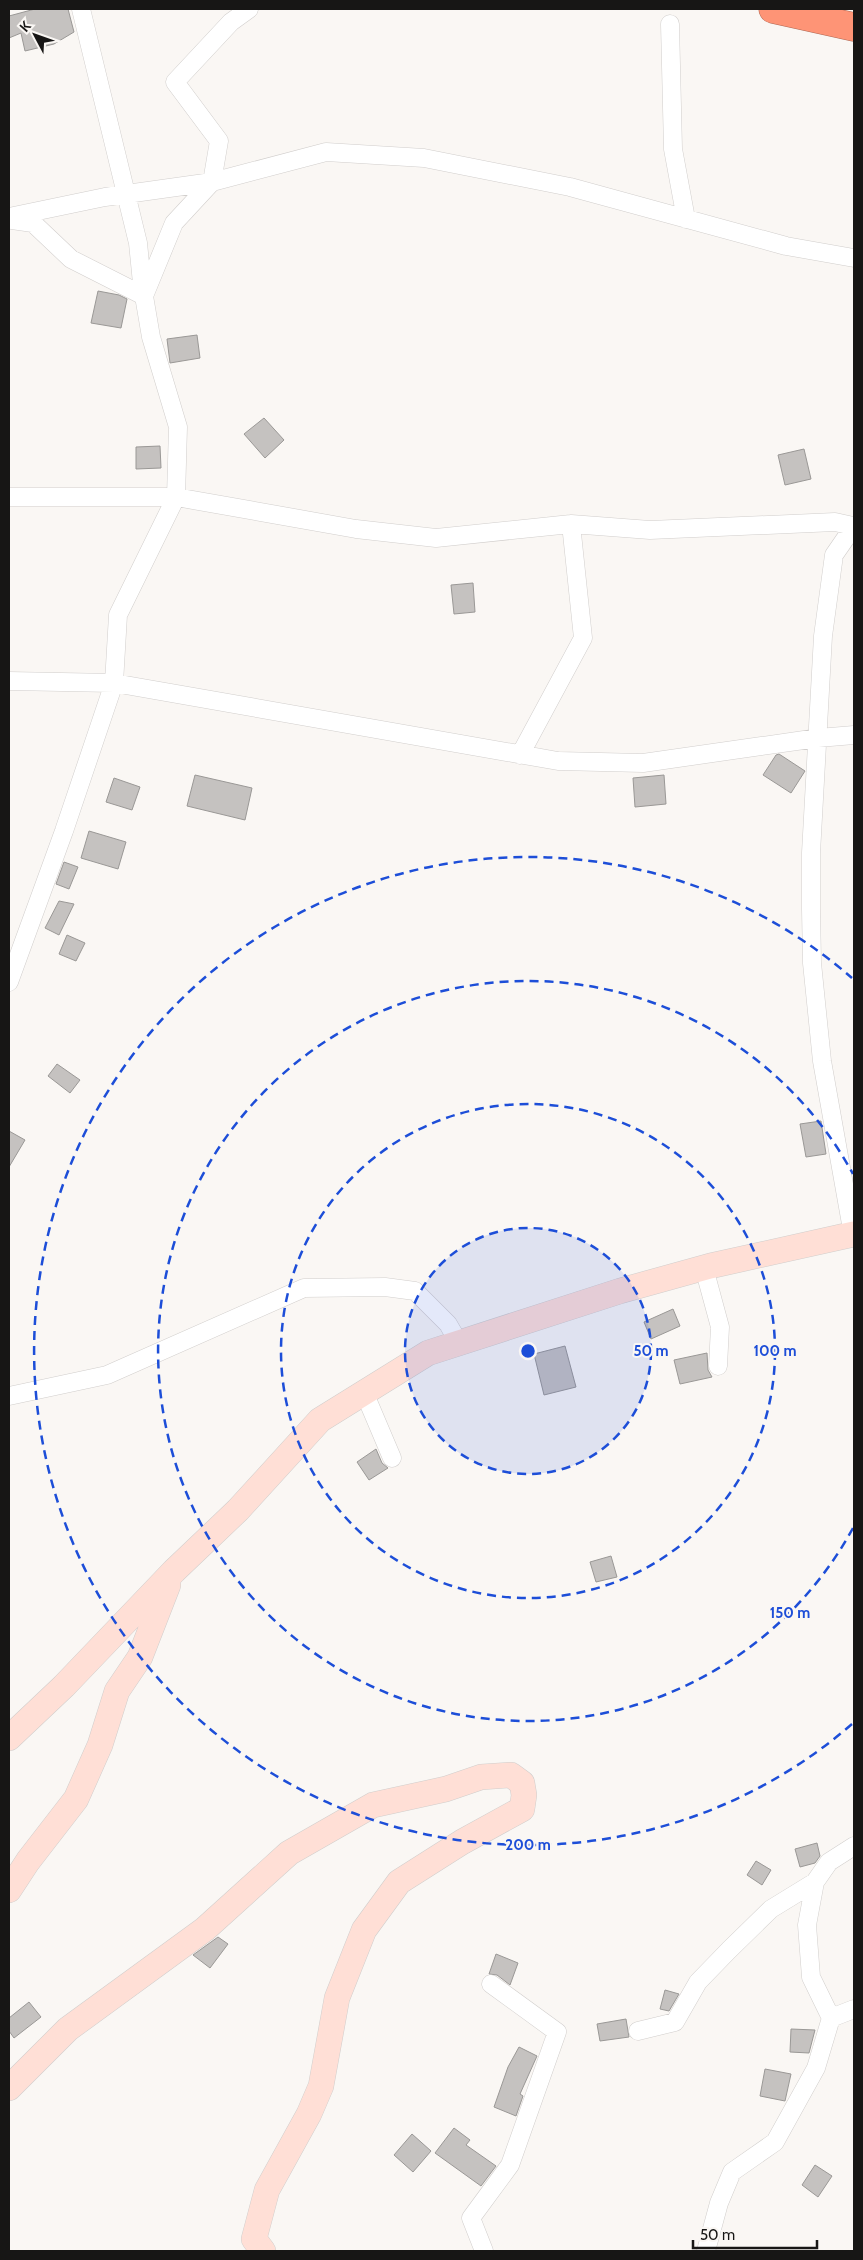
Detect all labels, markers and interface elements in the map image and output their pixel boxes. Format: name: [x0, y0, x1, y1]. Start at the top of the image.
north arrow: [10, 10, 60, 60]
text: K: [16, 17, 35, 36]
centre of rings: [519, 1342, 537, 1360]
text: 50 m: [633, 1342, 669, 1360]
text: 100 m: [753, 1342, 797, 1360]
text: 150 m: [770, 1604, 810, 1622]
text: 200 m: [505, 1836, 551, 1854]
scale bar: [693, 2218, 817, 2250]
text: 50 m: [700, 2226, 735, 2244]

